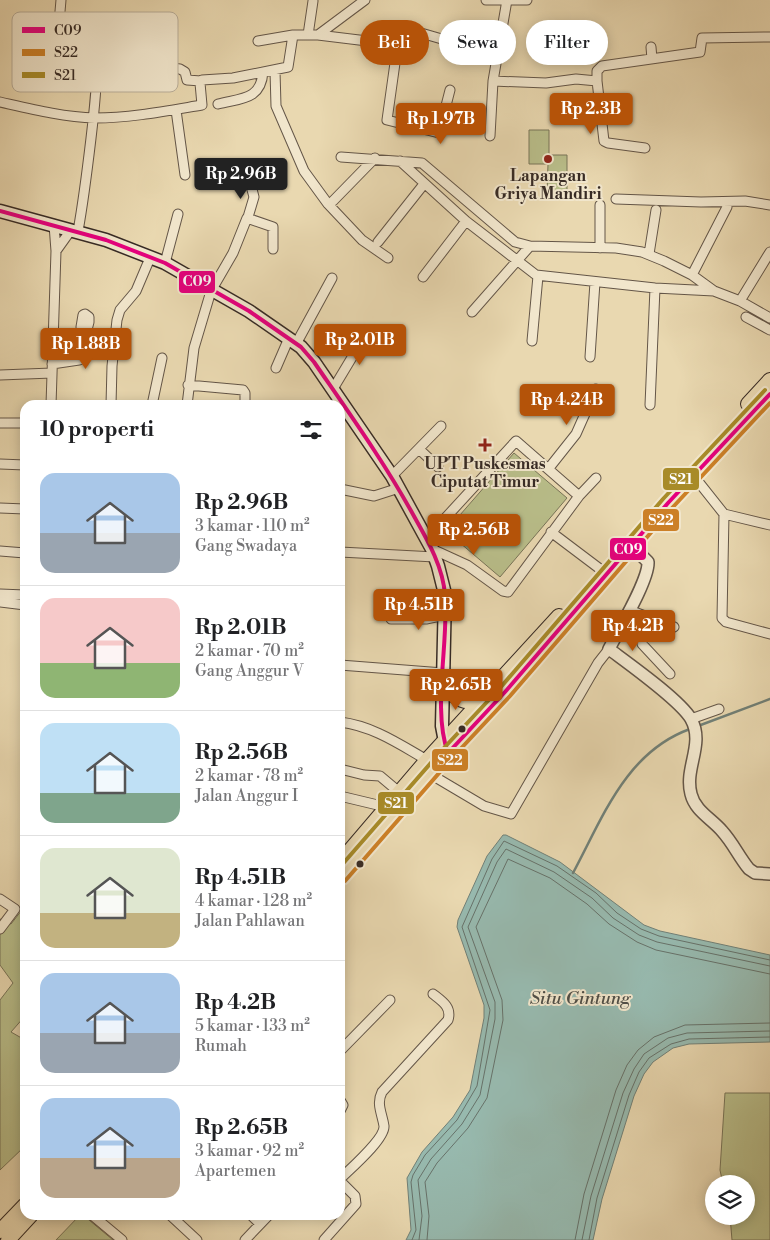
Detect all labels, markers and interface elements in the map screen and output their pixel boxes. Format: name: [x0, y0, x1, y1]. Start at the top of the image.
legend: [12, 12, 178, 92]
chip: Beli: [360, 20, 429, 65]
chip: Sewa: [439, 20, 516, 65]
chip: Filter: [526, 20, 608, 65]
text: C09: [54, 22, 81, 40]
text: S22: [54, 44, 78, 62]
text: S21: [54, 67, 76, 85]
pin: Rp 2.3B: [545, 92, 637, 135]
text: Rp 2.3B: [561, 99, 621, 119]
pin: Rp 1.97B: [389, 102, 493, 145]
text: Rp 1.97B: [407, 109, 475, 129]
marker: Lapangan Griya Mandiri: [542, 153, 554, 165]
pin: Rp 2.96B: [189, 158, 293, 200]
text: Rp 2.96B: [205, 164, 277, 184]
place label: Lapangan Griya Mandiri: [494, 166, 602, 204]
line badge: C09: [178, 270, 216, 294]
text: C09: [183, 273, 212, 291]
pin: Rp 2.01B: [308, 324, 412, 366]
pin: Rp 1.88B: [34, 328, 138, 370]
text: Rp 2.01B: [325, 330, 395, 350]
text: Rp 1.88B: [51, 334, 121, 354]
pin: Rp 4.24B: [515, 384, 619, 426]
text: Rp 4.24B: [531, 390, 603, 410]
icon: filters: [297, 416, 325, 444]
text: 10 properti: [40, 417, 154, 443]
marker: UPT Puskesmas Ciputat Timur: [478, 438, 492, 452]
place label: UPT Puskesmas Ciputat Timur: [424, 454, 546, 492]
line badge: S21: [662, 467, 700, 491]
text: S21: [669, 471, 693, 489]
text: Rp 2.96B: [195, 490, 288, 516]
icon: home: [80, 493, 140, 553]
line badge: S22: [642, 508, 680, 532]
text: S22: [648, 512, 674, 530]
pin: Rp 2.56B: [422, 514, 526, 556]
text: 3 kamar · 110 m²: [195, 516, 310, 536]
text: Rp 2.56B: [439, 520, 509, 540]
text: Gang Swadaya: [195, 536, 297, 556]
line badge: C09: [609, 537, 647, 561]
text: C09: [614, 541, 643, 559]
pin: Rp 4.51B: [367, 588, 471, 631]
text: Rp 4.51B: [384, 595, 454, 615]
pin: Rp 4.2B: [587, 610, 679, 652]
text: Rp 2.01B: [195, 615, 287, 641]
text: Rp 4.2B: [602, 616, 664, 636]
icon: home: [80, 618, 140, 678]
text: 2 kamar · 70 m²: [195, 641, 304, 661]
text: Gang Anggur V: [195, 661, 304, 681]
pin: Rp 2.65B: [404, 668, 508, 711]
text: Rp 2.65B: [421, 675, 491, 695]
unlabelled marker: [457, 724, 467, 734]
text: Rp 2.56B: [195, 740, 288, 766]
icon: home: [80, 743, 140, 803]
line badge: S22: [431, 748, 469, 772]
text: S22: [437, 752, 463, 770]
text: 2 kamar · 78 m²: [195, 766, 303, 786]
text: Jalan Anggur I: [195, 786, 298, 806]
line badge: S21: [377, 791, 415, 815]
text: S21: [384, 795, 408, 813]
unlabelled marker: [355, 859, 365, 869]
text: Rp 4.51B: [195, 865, 286, 891]
icon: home: [80, 868, 140, 928]
text: 4 kamar · 128 m²: [195, 891, 312, 911]
text: Jalan Pahlawan: [195, 911, 305, 931]
water label: Situ Gintung: [530, 987, 631, 1010]
text: Rp 4.2B: [195, 990, 276, 1016]
icon: home: [80, 993, 140, 1053]
text: 5 kamar · 133 m²: [195, 1016, 310, 1036]
text: Rumah: [195, 1036, 247, 1056]
text: Rp 2.65B: [195, 1115, 288, 1141]
icon: home: [80, 1118, 140, 1178]
text: 3 kamar · 92 m²: [195, 1141, 304, 1161]
text: Apartemen: [195, 1161, 276, 1181]
map controls: [705, 1175, 755, 1225]
button: layers: [705, 1175, 755, 1225]

